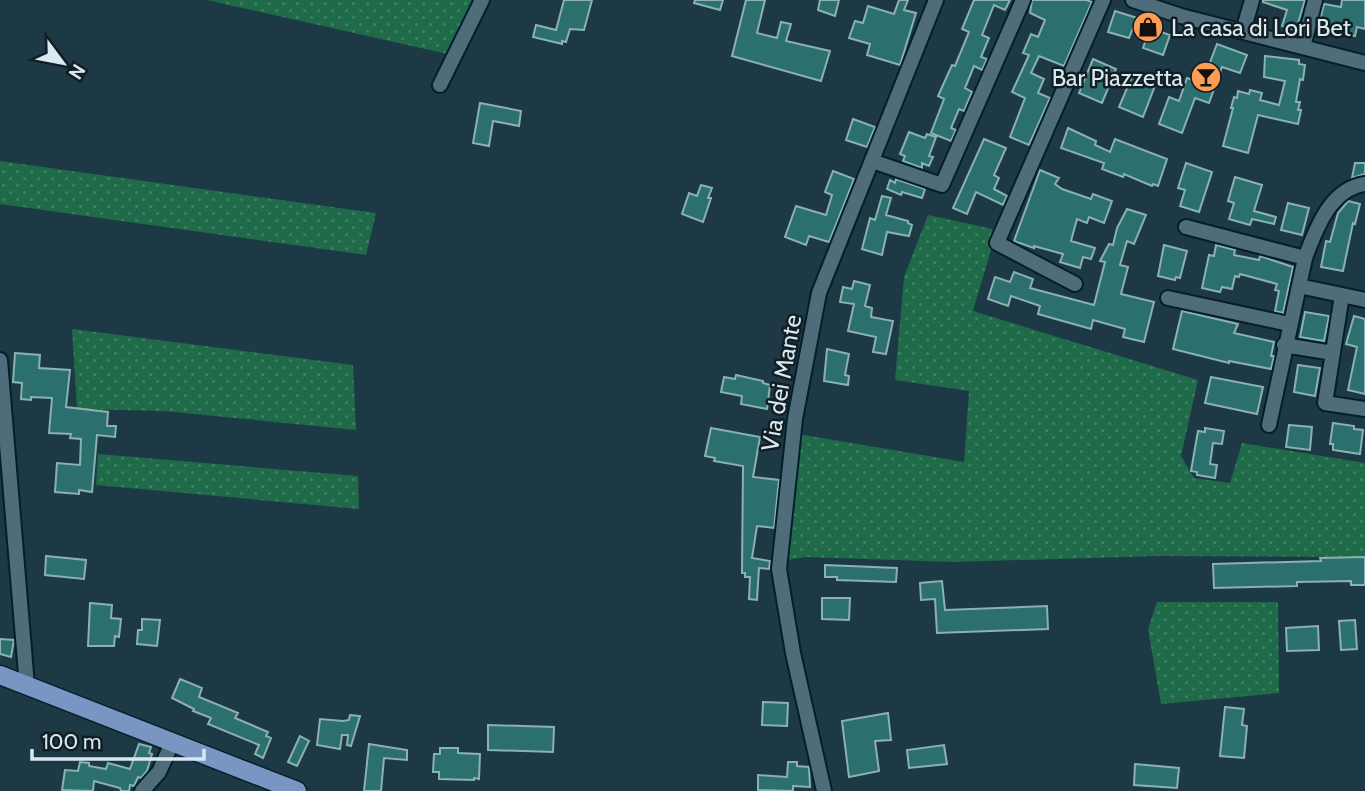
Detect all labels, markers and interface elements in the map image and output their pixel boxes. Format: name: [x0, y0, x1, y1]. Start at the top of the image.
shop icon: La casa di Lori Bet: [1131, 10, 1165, 44]
place label: La casa di Lori Bet: [1171, 13, 1351, 42]
north arrow: [28, 28, 98, 98]
text: N: [64, 60, 90, 84]
bar icon: Bar Piazzetta: [1189, 60, 1223, 94]
place label: Bar Piazzetta: [1052, 63, 1183, 92]
street label: Via dei Mante: [755, 312, 807, 454]
scale bar: [32, 718, 203, 762]
text: 100 m: [42, 729, 101, 754]

